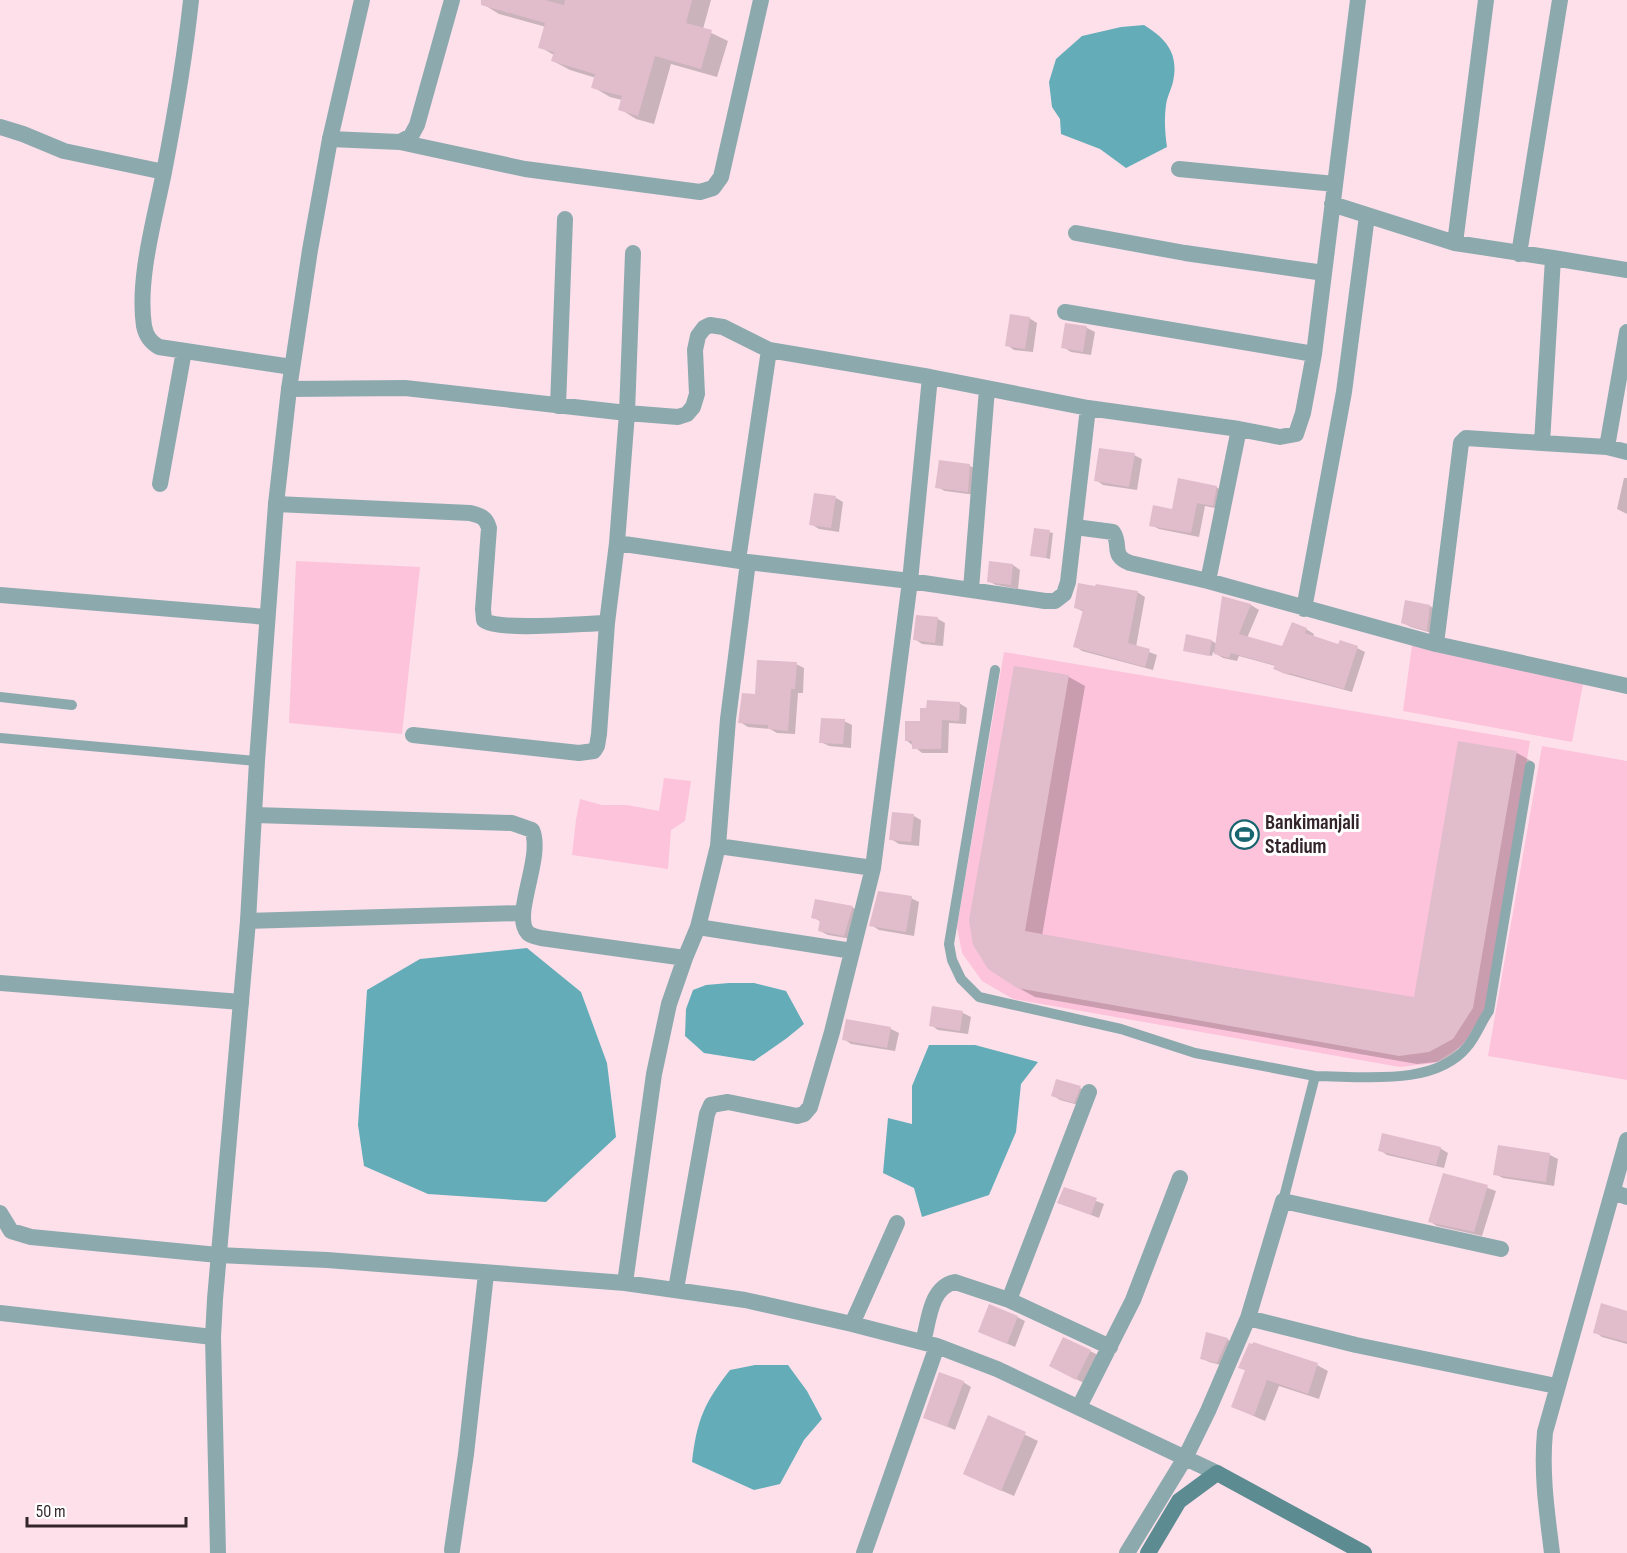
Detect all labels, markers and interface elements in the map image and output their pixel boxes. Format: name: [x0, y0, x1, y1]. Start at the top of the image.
place label: Bankimanjali Stadium: [1265, 810, 1360, 859]
sports icon: Bankimanjali Stadium: [1228, 818, 1260, 850]
scale bar: [27, 1490, 186, 1528]
text: 50 m: [36, 1501, 66, 1522]

